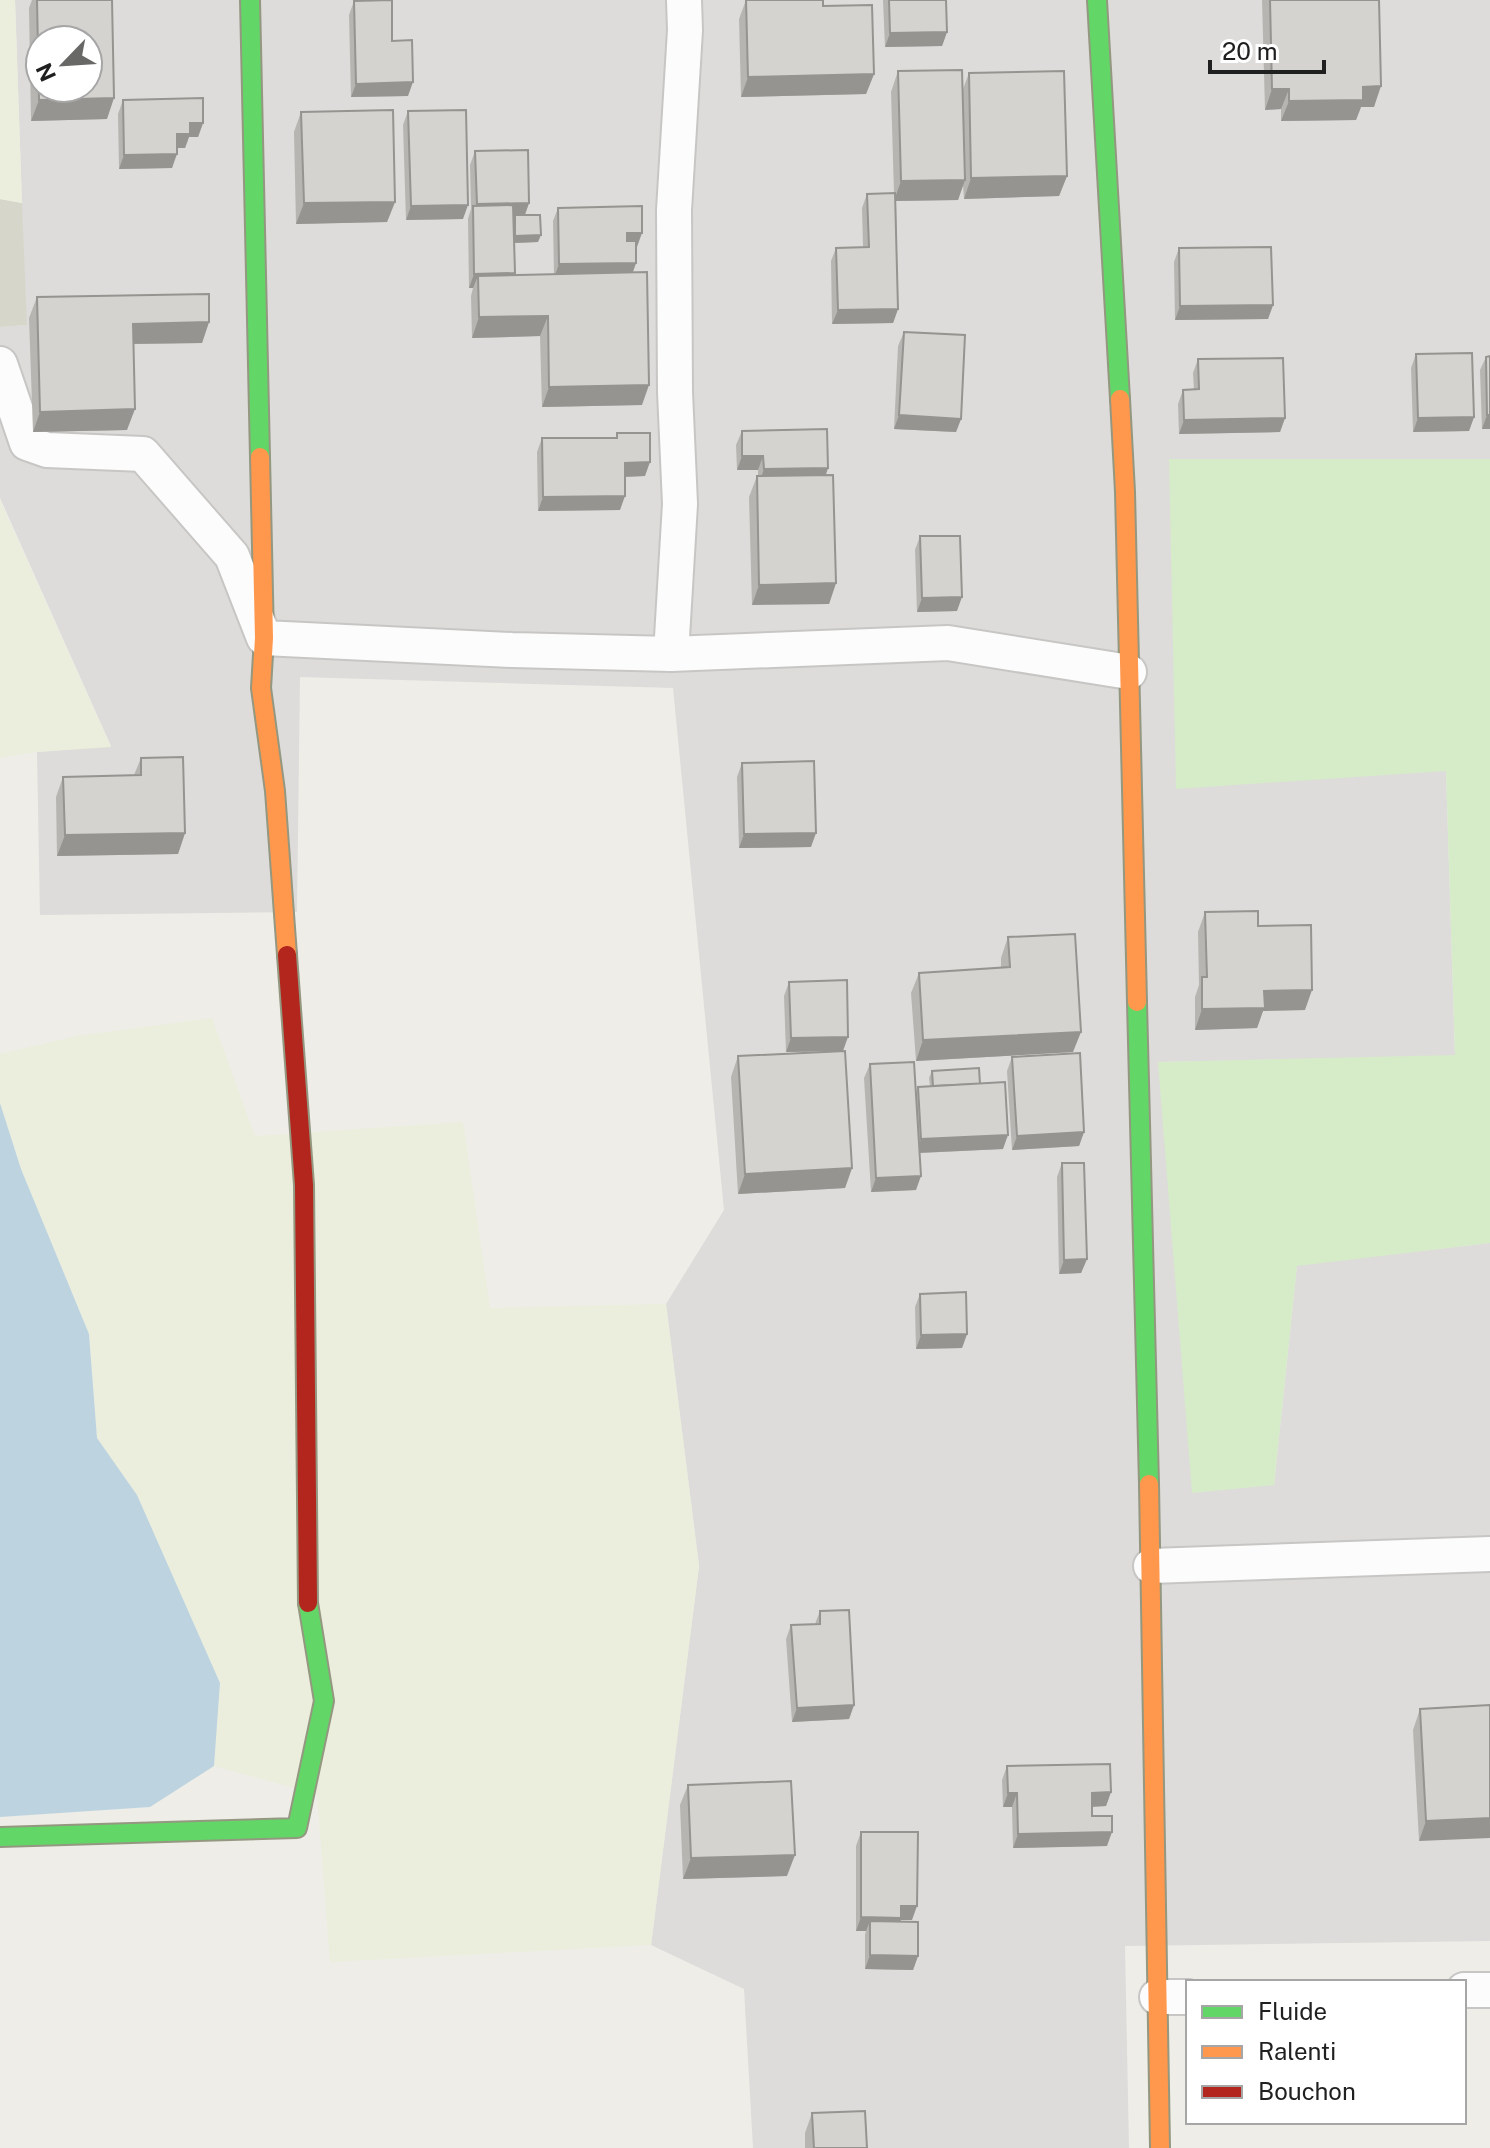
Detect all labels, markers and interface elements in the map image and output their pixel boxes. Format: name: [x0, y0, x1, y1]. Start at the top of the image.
north arrow: [24, 24, 104, 104]
scale bar: [1210, 24, 1324, 74]
text: 20 m: [1222, 37, 1278, 65]
text: N: [30, 59, 61, 86]
legend: [1186, 1980, 1466, 2124]
text: Fluide: [1258, 1997, 1327, 2025]
text: Ralenti: [1258, 2037, 1336, 2065]
text: Bouchon: [1258, 2077, 1356, 2105]

